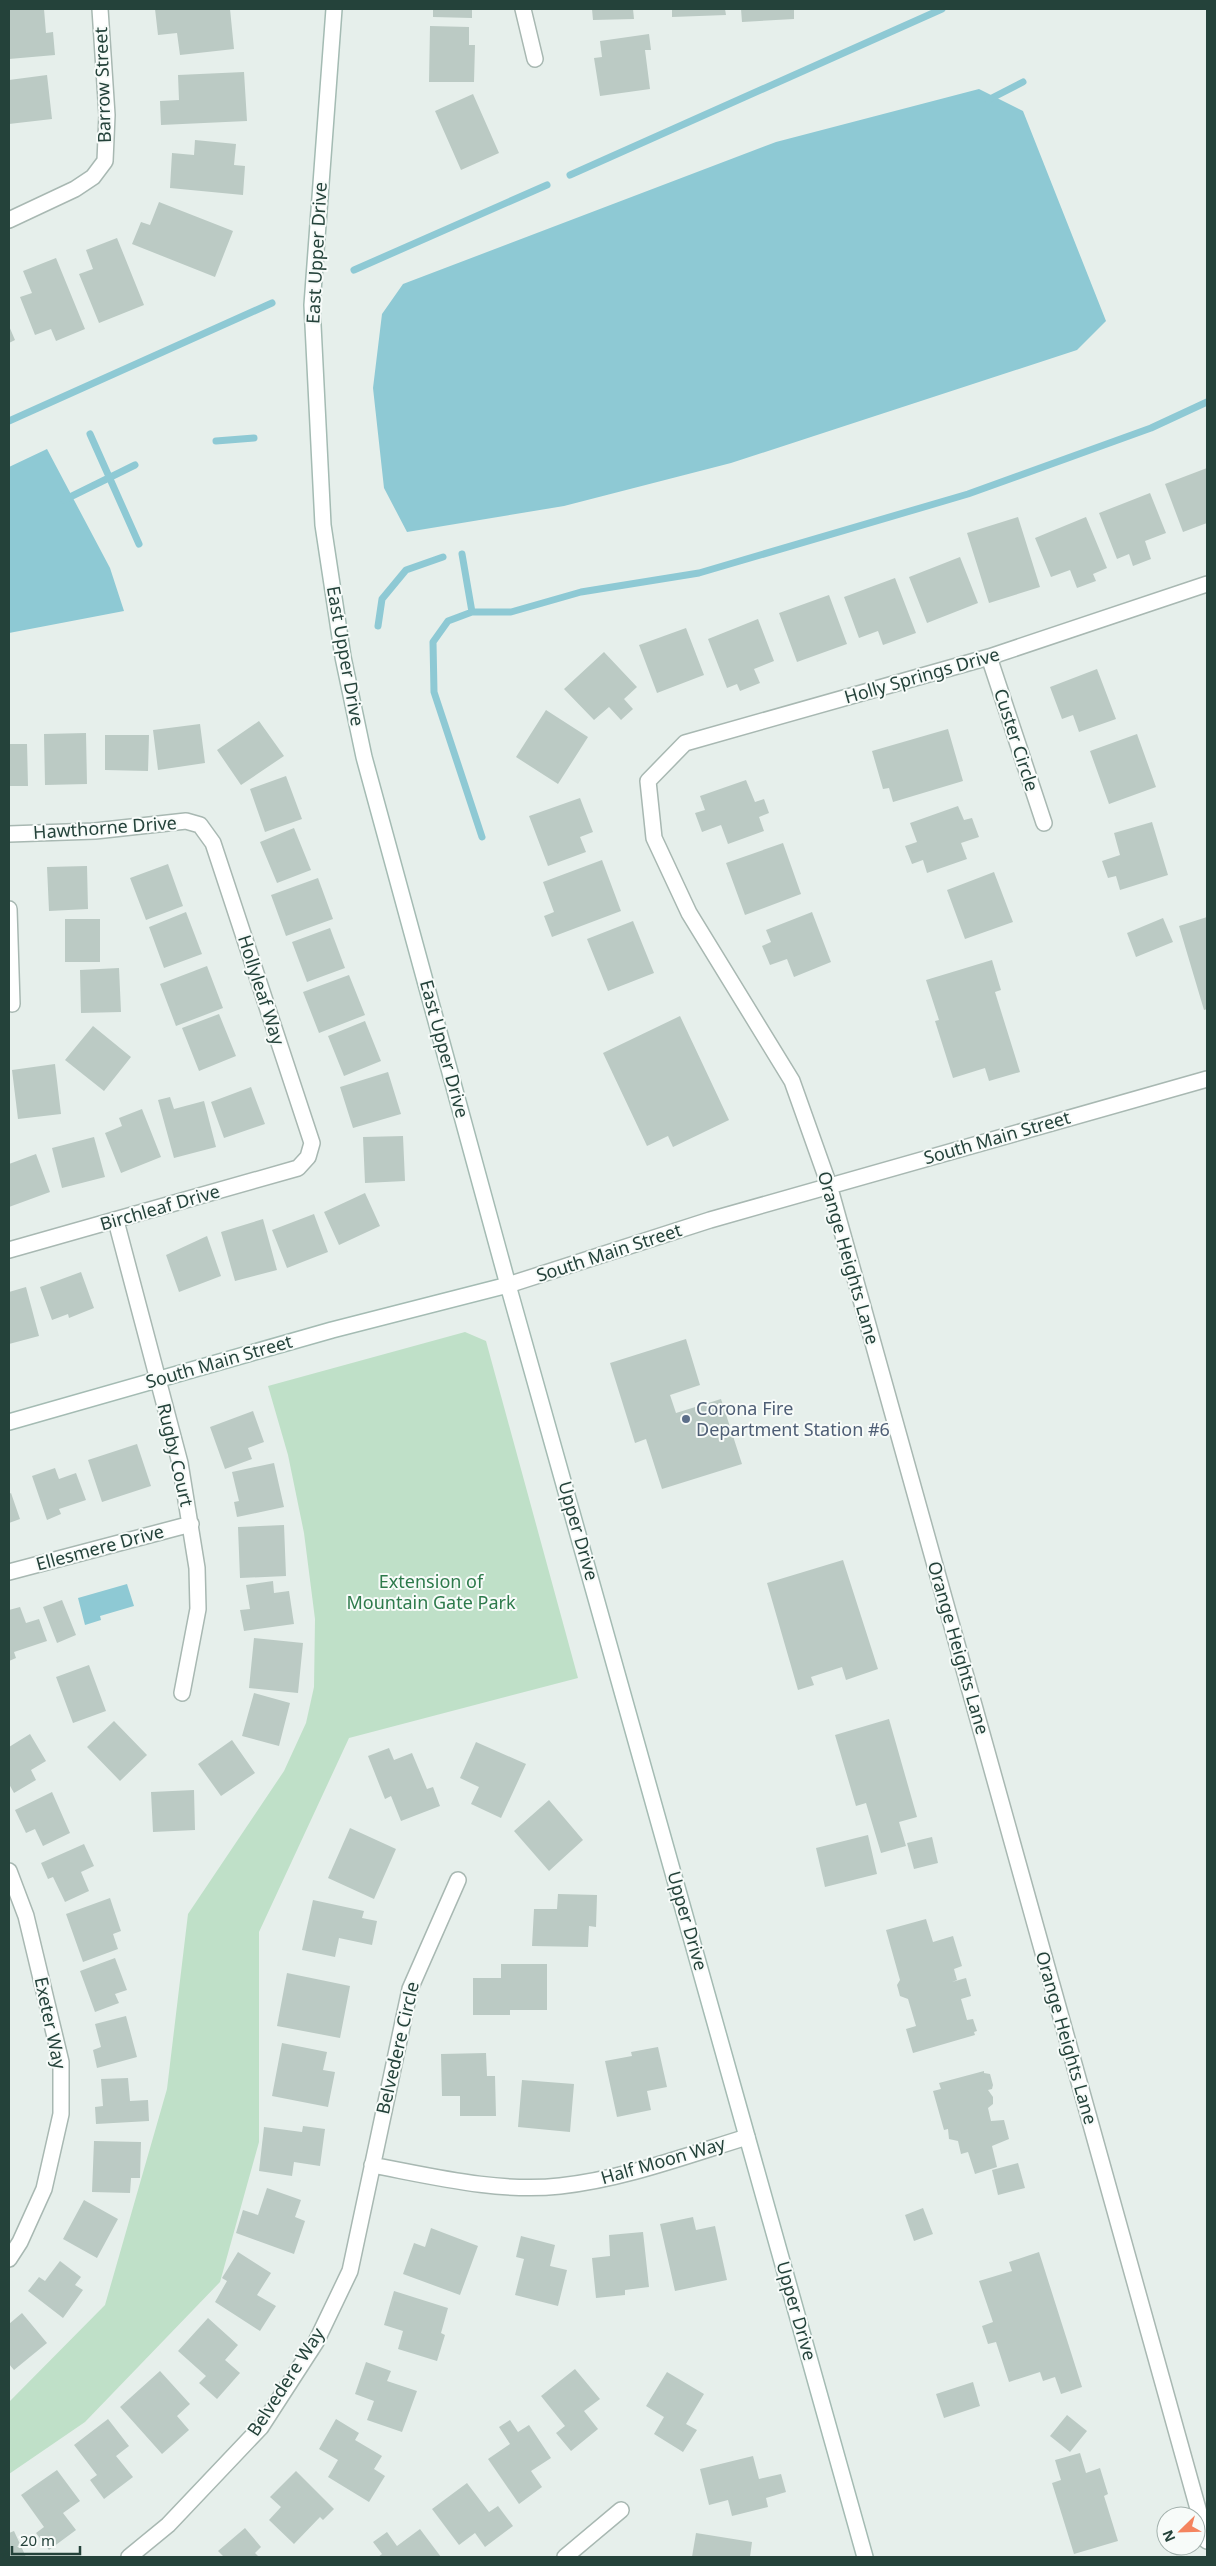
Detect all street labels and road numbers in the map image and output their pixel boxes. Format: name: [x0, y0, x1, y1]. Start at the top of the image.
street label: Barrow Street: [88, 26, 116, 143]
street label: East Upper Drive: [300, 181, 332, 324]
street label: East Upper Drive: [322, 584, 370, 728]
street label: Holly Springs Drive: [841, 641, 1002, 709]
street label: Custer Circle: [989, 685, 1045, 794]
street label: Hawthorne Drive: [32, 810, 178, 844]
street label: Hollyleaf Way: [233, 932, 291, 1048]
street label: East Upper Drive: [415, 977, 475, 1120]
street label: South Main Street: [921, 1105, 1073, 1169]
street label: Orange Heights Lane: [813, 1168, 885, 1347]
street label: Birchleaf Drive: [97, 1178, 222, 1236]
street label: South Main Street: [533, 1217, 685, 1287]
street label: South Main Street: [143, 1329, 295, 1393]
street label: Rugby Court: [152, 1401, 200, 1509]
street label: Upper Drive: [553, 1478, 605, 1583]
street label: Ellesmere Drive: [33, 1518, 166, 1576]
street label: Orange Heights Lane: [923, 1558, 995, 1737]
street label: Upper Drive: [662, 1868, 714, 1973]
street label: Orange Heights Lane: [1031, 1948, 1103, 2127]
street label: Exeter Way: [29, 1974, 73, 2072]
street label: Belvedere Circle: [370, 1979, 424, 2116]
street label: Half Moon Way: [598, 2131, 729, 2189]
street label: Upper Drive: [771, 2258, 823, 2363]
street label: Belvedere Way: [241, 2322, 330, 2440]

